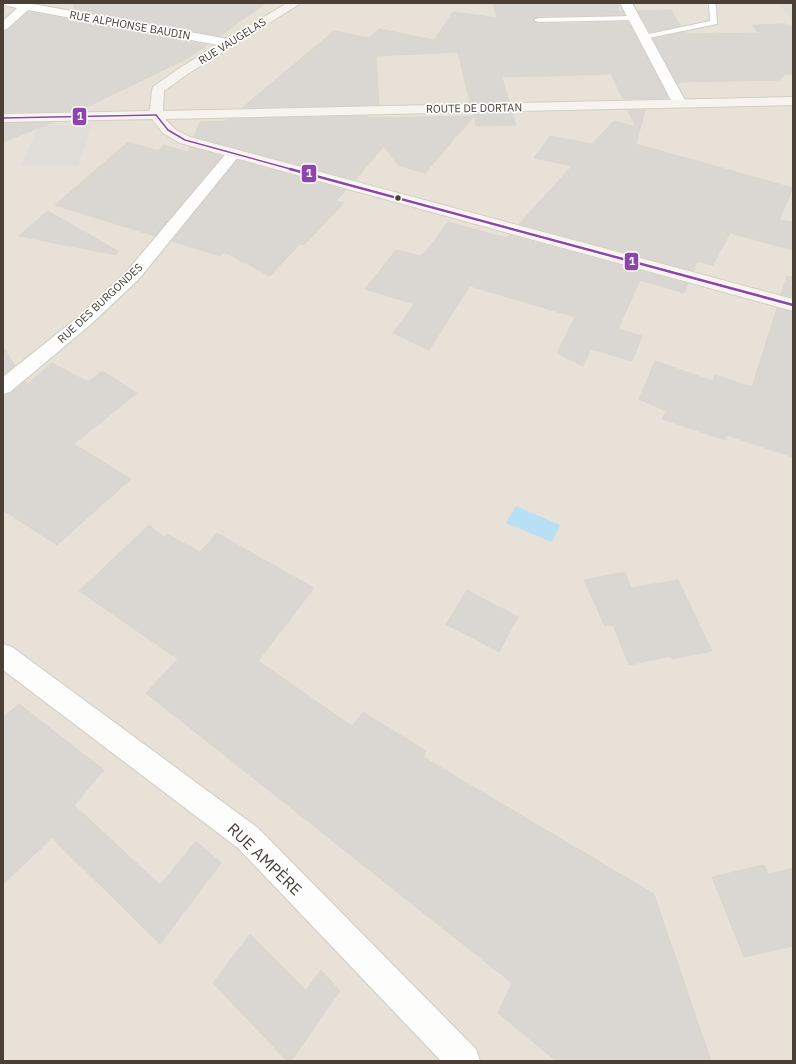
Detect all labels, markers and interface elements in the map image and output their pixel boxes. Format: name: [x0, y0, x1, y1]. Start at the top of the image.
street label: RUE ALPHONSE BAUDIN: [69, 7, 191, 43]
street label: RUE VAUGELAS: [196, 15, 268, 67]
street label: ROUTE DE DORTAN: [426, 100, 522, 116]
line badge: 1: [72, 107, 87, 126]
text: 1: [77, 109, 84, 123]
line badge: 1: [301, 164, 317, 183]
text: 1: [306, 166, 313, 180]
unlabelled marker: [393, 193, 403, 203]
line badge: 1: [624, 252, 639, 271]
text: 1: [629, 254, 636, 268]
street label: RUE DES BURGONDES: [55, 260, 145, 346]
street label: RUE AMPÈRE: [224, 818, 307, 899]

